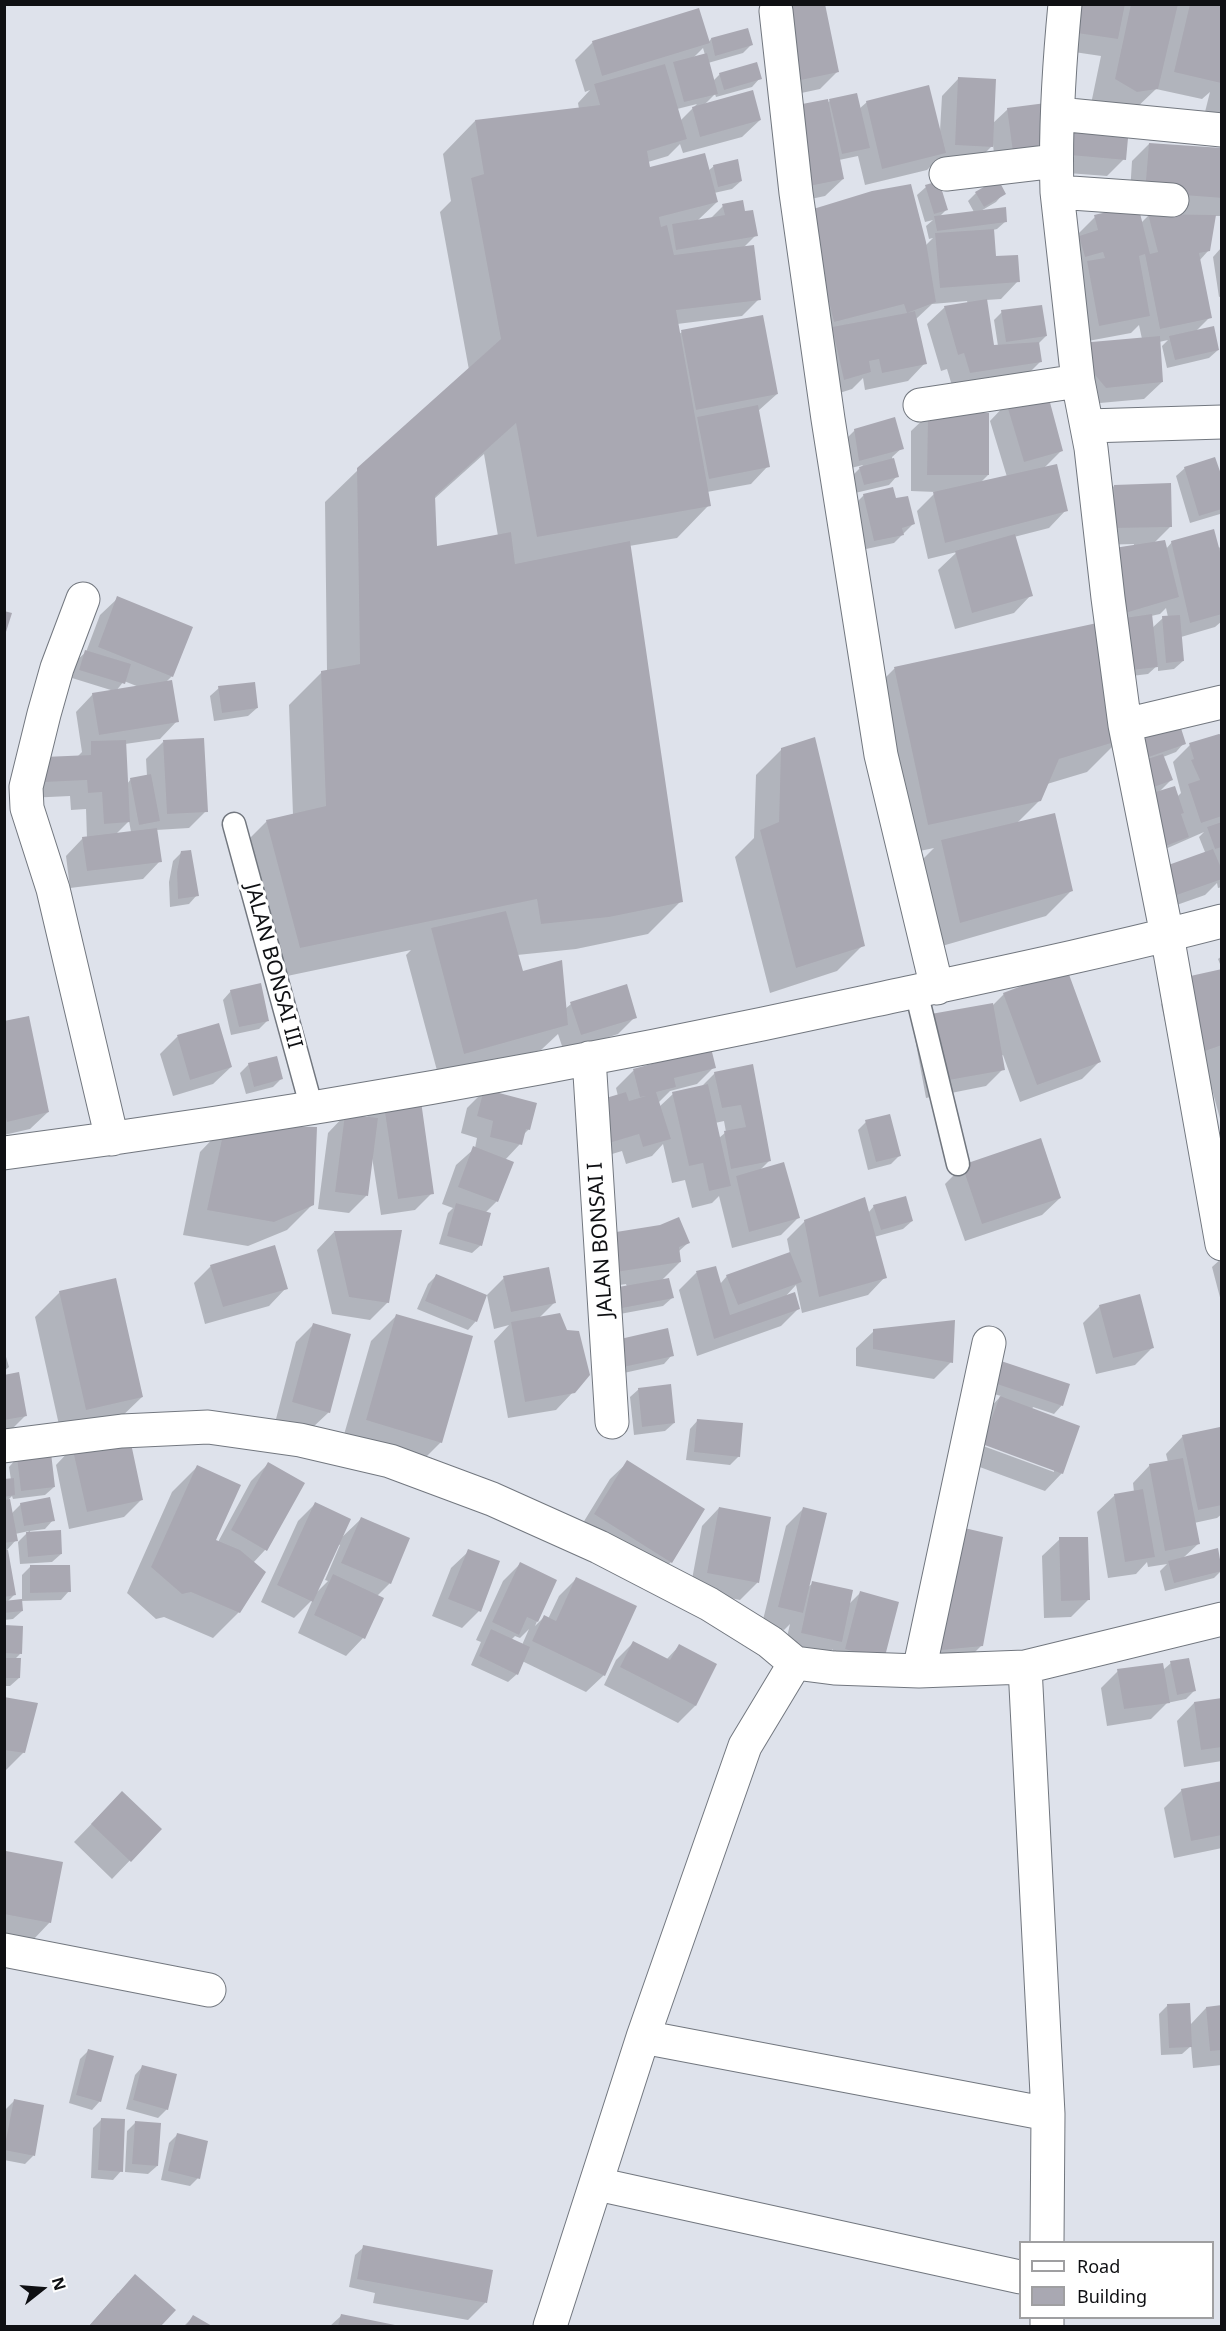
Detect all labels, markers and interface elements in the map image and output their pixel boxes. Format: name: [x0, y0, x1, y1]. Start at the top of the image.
street label: JALAN BONSAI III: [239, 881, 307, 1051]
street label: JALAN BONSAI I: [583, 1161, 619, 1319]
legend: [1019, 2241, 1214, 2319]
text: Road: [1077, 2254, 1120, 2278]
north arrow: [12, 2259, 72, 2319]
text: N: [47, 2274, 72, 2293]
text: Building: [1077, 2284, 1147, 2308]

